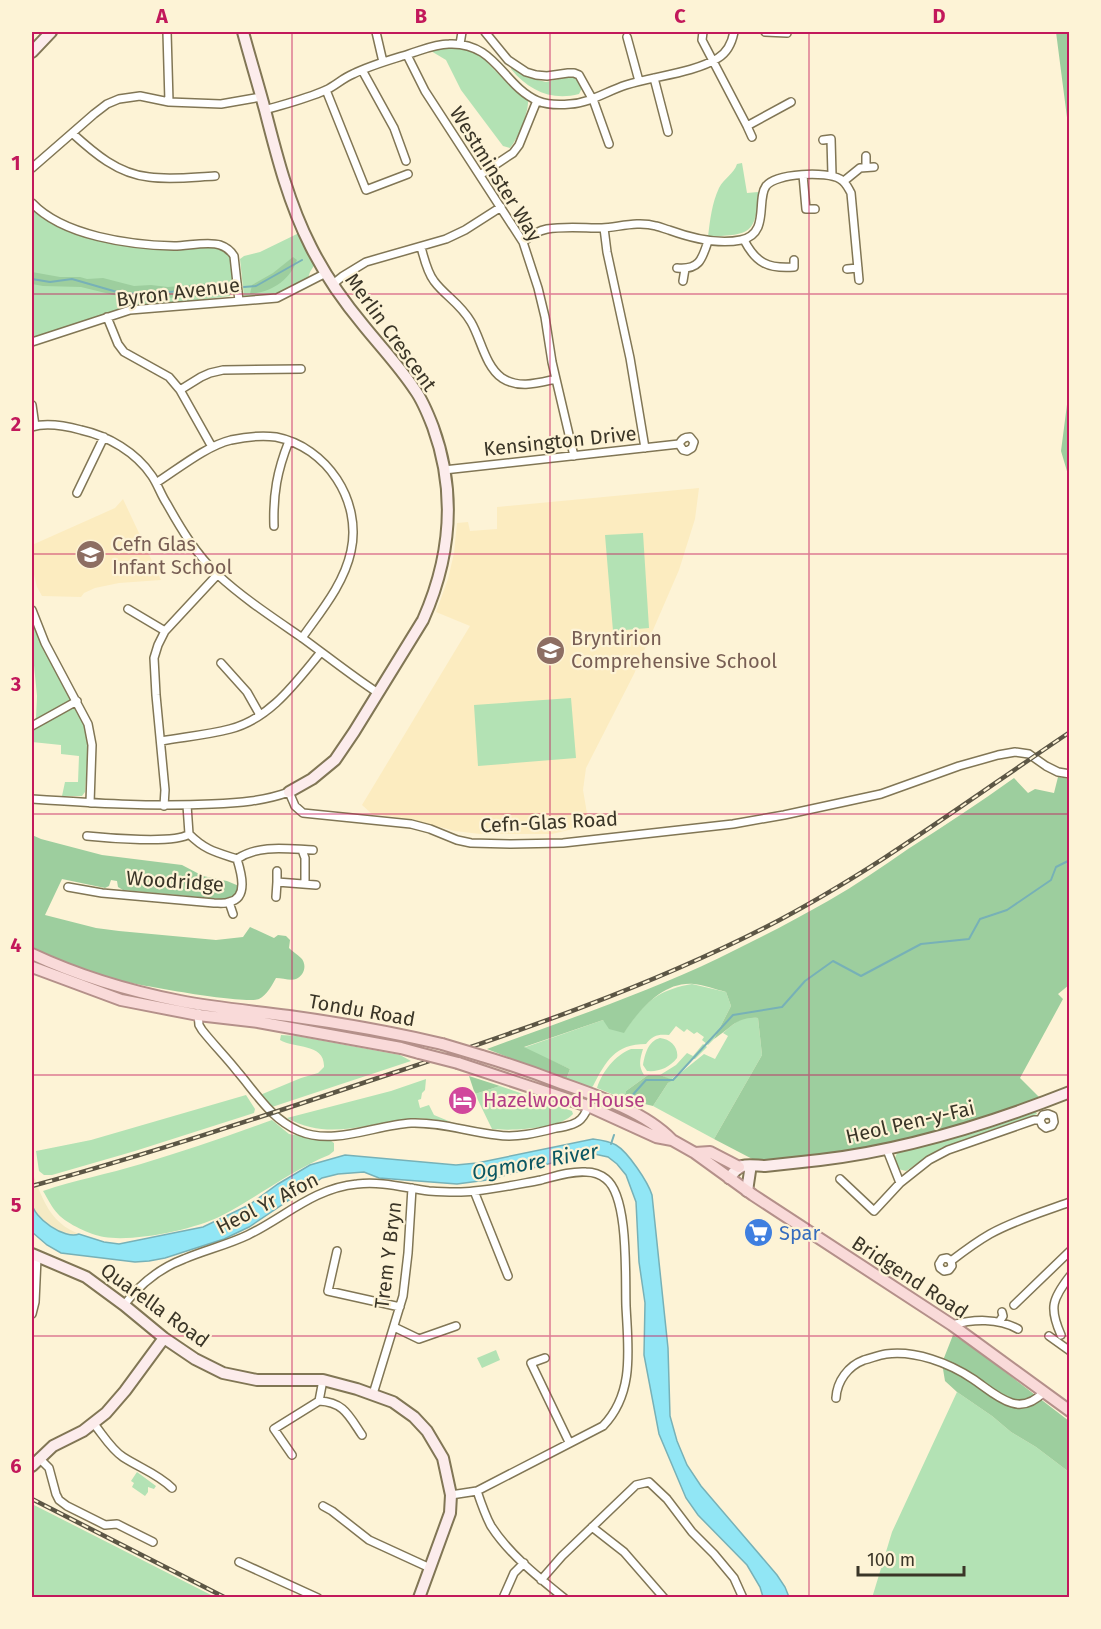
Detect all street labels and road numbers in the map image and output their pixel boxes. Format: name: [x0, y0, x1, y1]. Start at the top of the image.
street label: Westminster Way: [445, 102, 547, 246]
street label: Merlin Crescent: [340, 268, 442, 396]
street label: Byron Avenue: [115, 273, 241, 311]
street label: Kensington Drive: [482, 421, 638, 461]
street label: Cefn-Glas Road: [479, 806, 619, 838]
street label: Woodridge: [125, 866, 225, 896]
street label: Tondu Road: [307, 989, 417, 1031]
street label: Heol Pen-y-Fai: [843, 1095, 977, 1149]
street label: Heol Yr Afon: [212, 1167, 322, 1239]
street label: Trem Y Bryn: [370, 1200, 406, 1310]
street label: Bridgend Road: [847, 1231, 973, 1323]
street label: Quarella Road: [96, 1258, 214, 1352]

